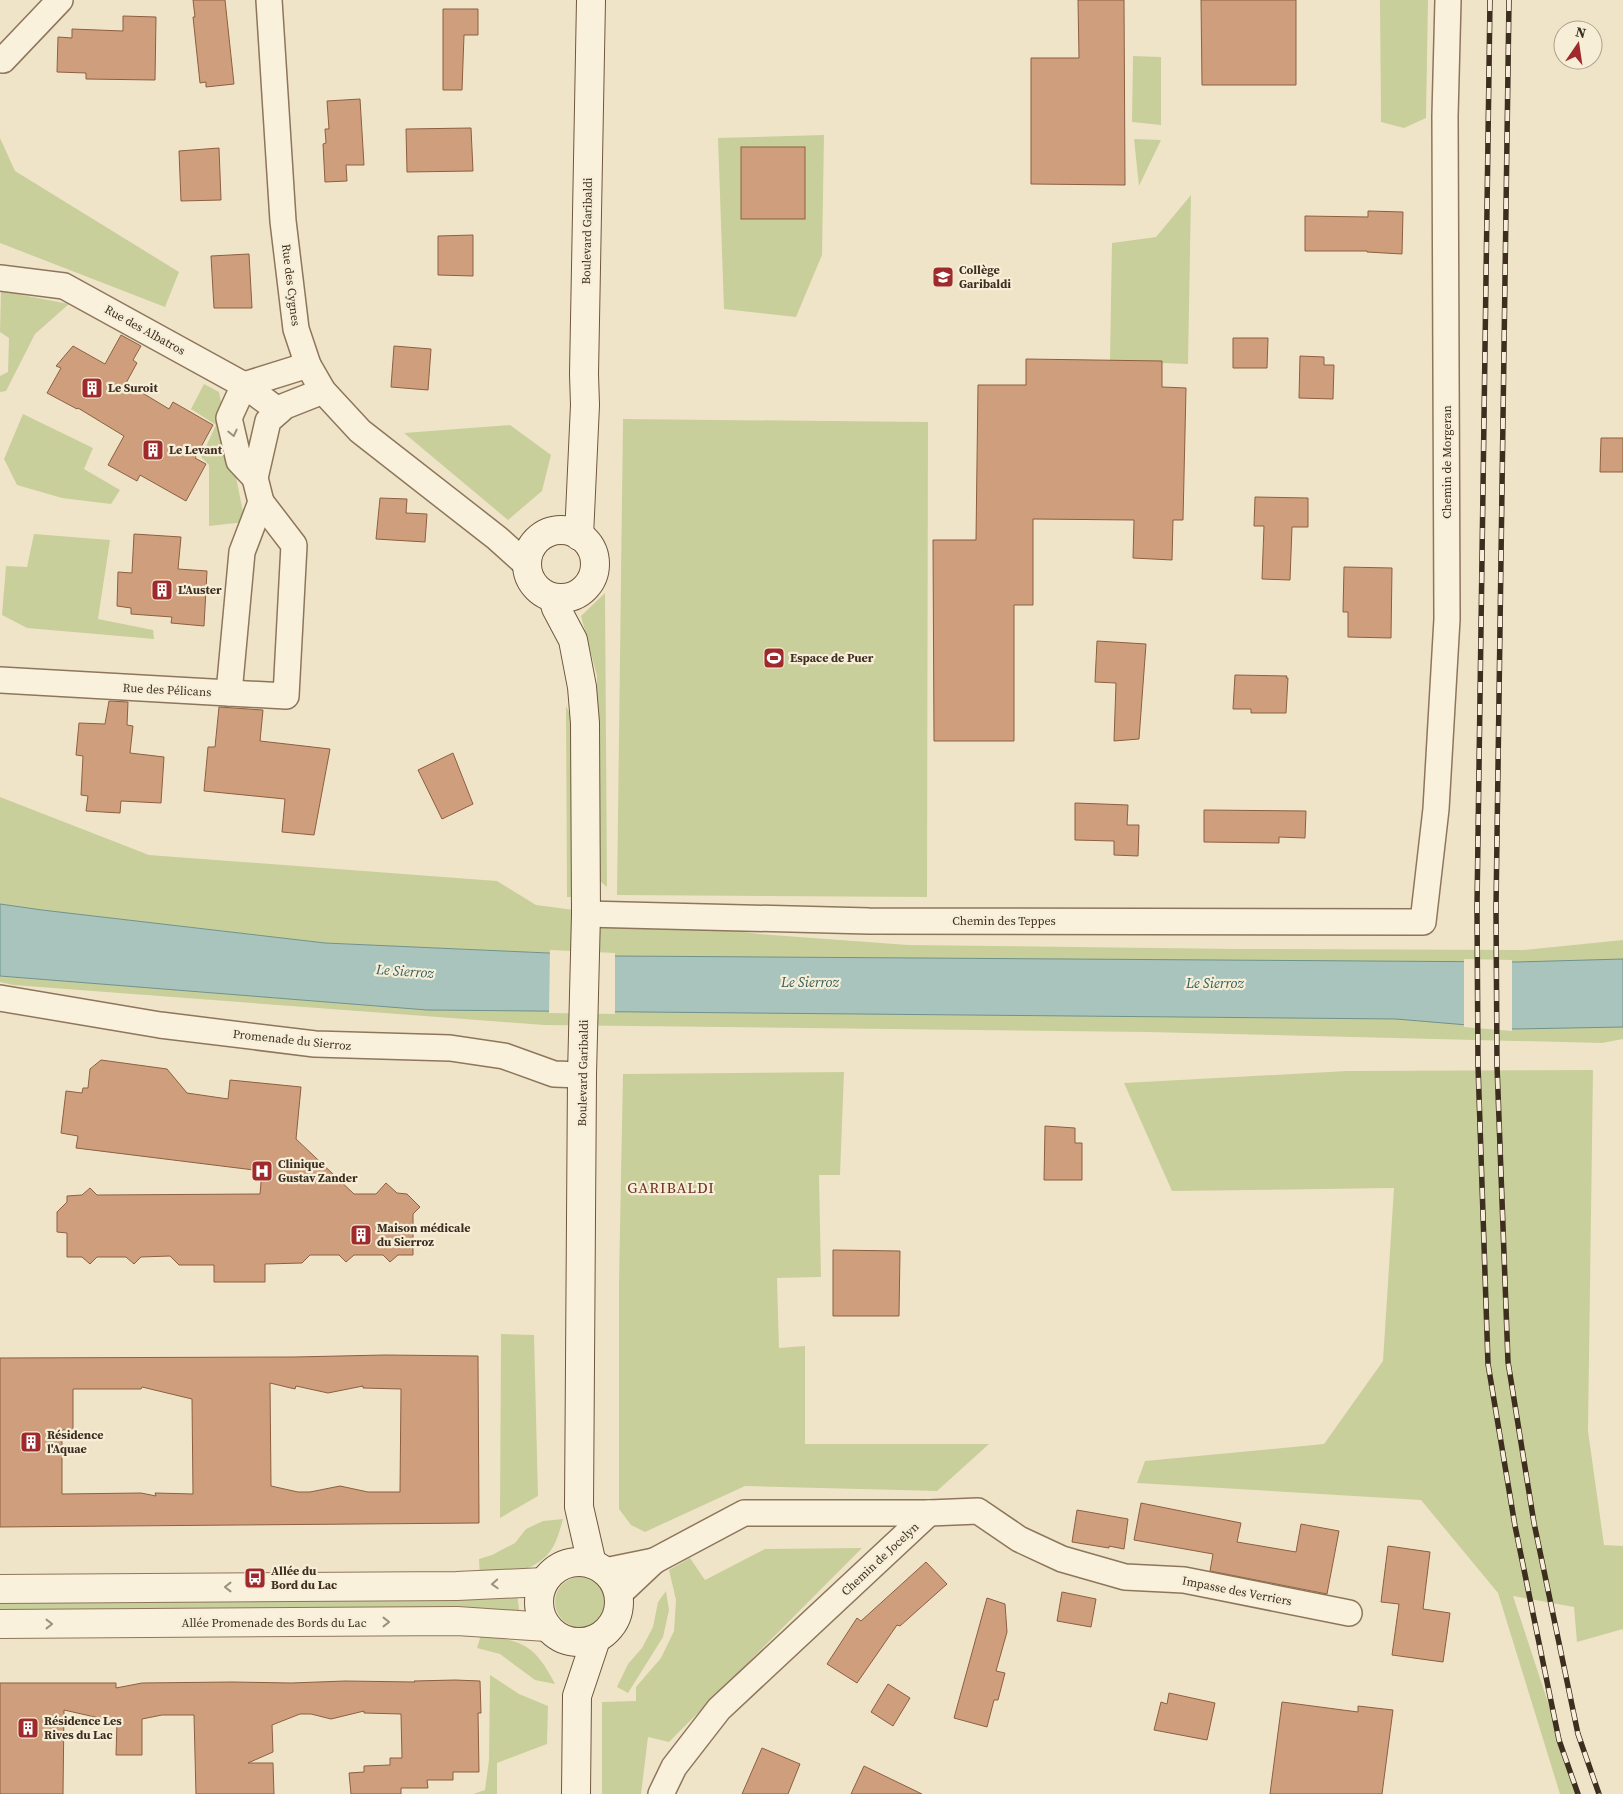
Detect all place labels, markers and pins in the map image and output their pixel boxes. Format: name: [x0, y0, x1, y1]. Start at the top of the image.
place label: Collège Garibaldi: [959, 262, 1011, 292]
school or university icon: Collège Garibaldi: [931, 265, 955, 289]
building icon: Le Suroit: [80, 376, 104, 400]
place label: Le Suroit: [108, 380, 158, 396]
building icon: Le Levant: [141, 438, 165, 462]
place label: Le Levant: [169, 442, 223, 458]
building icon: L'Auster: [150, 578, 174, 602]
place label: L'Auster: [178, 582, 222, 598]
sports icon: Espace de Puer: [762, 646, 786, 670]
place label: Espace de Puer: [790, 650, 874, 666]
place label: Clinique Gustav Zander: [278, 1156, 358, 1186]
hospital icon: Clinique Gustav Zander: [250, 1159, 274, 1183]
place label: Maison médicale du Sierroz: [377, 1220, 471, 1250]
building icon: Maison médicale du Sierroz: [349, 1223, 373, 1247]
place label: Résidence l'Aquae: [47, 1427, 104, 1457]
building icon: Résidence l'Aquae: [19, 1430, 43, 1454]
place label: Allée du Bord du Lac: [271, 1563, 337, 1593]
bus stop icon: Allée du Bord du Lac: [243, 1566, 267, 1590]
place label: Résidence Les Rives du Lac: [44, 1713, 122, 1743]
building icon: Résidence Les Rives du Lac: [16, 1716, 40, 1740]

